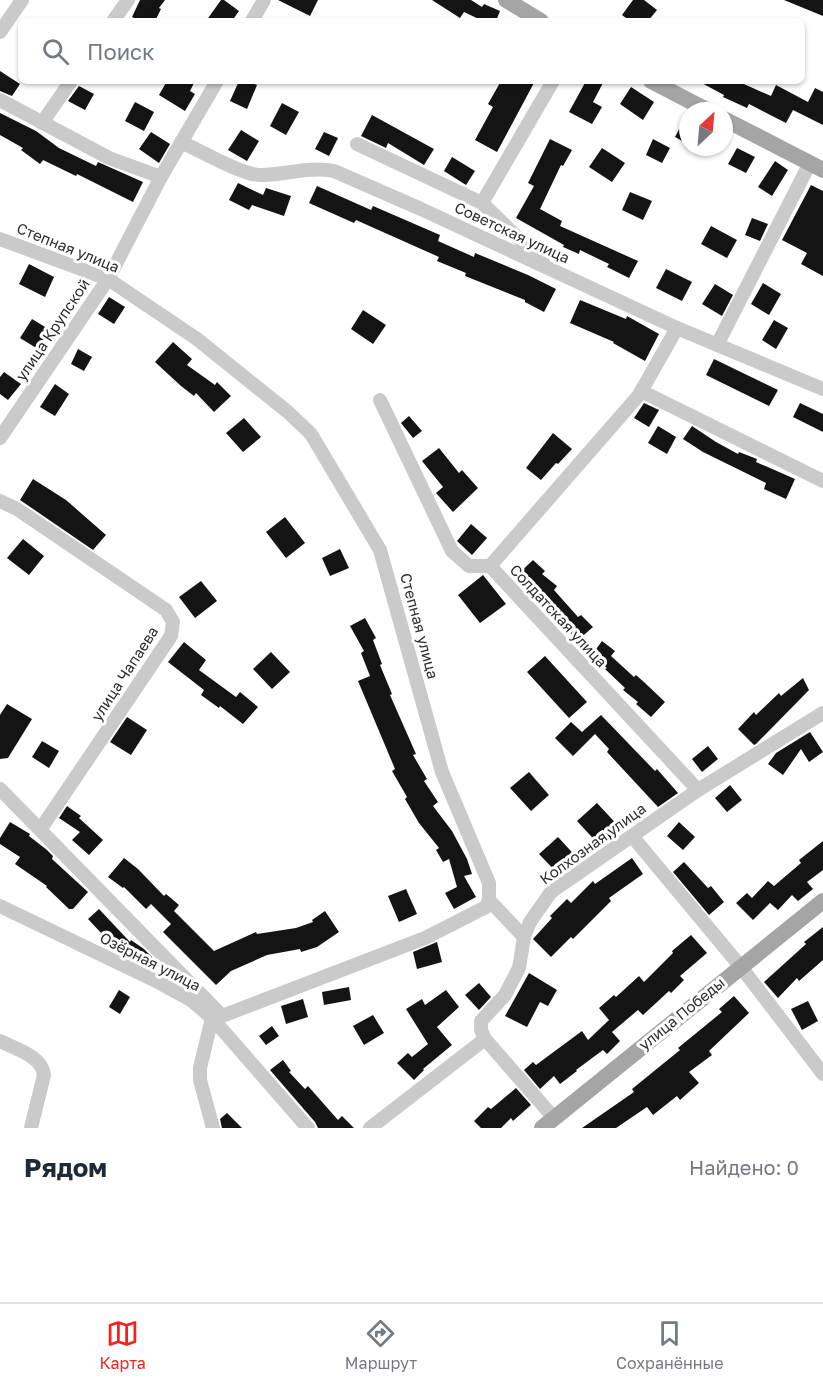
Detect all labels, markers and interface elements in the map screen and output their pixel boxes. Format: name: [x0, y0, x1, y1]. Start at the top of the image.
search box: [18, 18, 805, 84]
icon: search: [39, 35, 72, 68]
text: Поиск: [87, 38, 155, 65]
north arrow: [679, 102, 733, 156]
street label: Советская улица: [452, 198, 573, 267]
street label: Степная улица: [14, 218, 122, 276]
street label: улица Крупской: [11, 275, 93, 384]
street label: Солдатская улица: [506, 560, 611, 670]
street label: Степная улица: [397, 571, 443, 681]
street label: улица Чапаева: [87, 623, 161, 724]
street label: Колхозная улица: [536, 799, 649, 888]
street label: Озёрная улица: [97, 928, 204, 994]
street label: улица Победы: [635, 973, 728, 1053]
text: Рядом: [24, 1152, 107, 1183]
text: Найдено: 0: [689, 1155, 799, 1179]
tab: Карта: [100, 1317, 146, 1373]
tab: Маршрут: [345, 1317, 417, 1373]
tab: Сохранённые: [616, 1317, 723, 1373]

